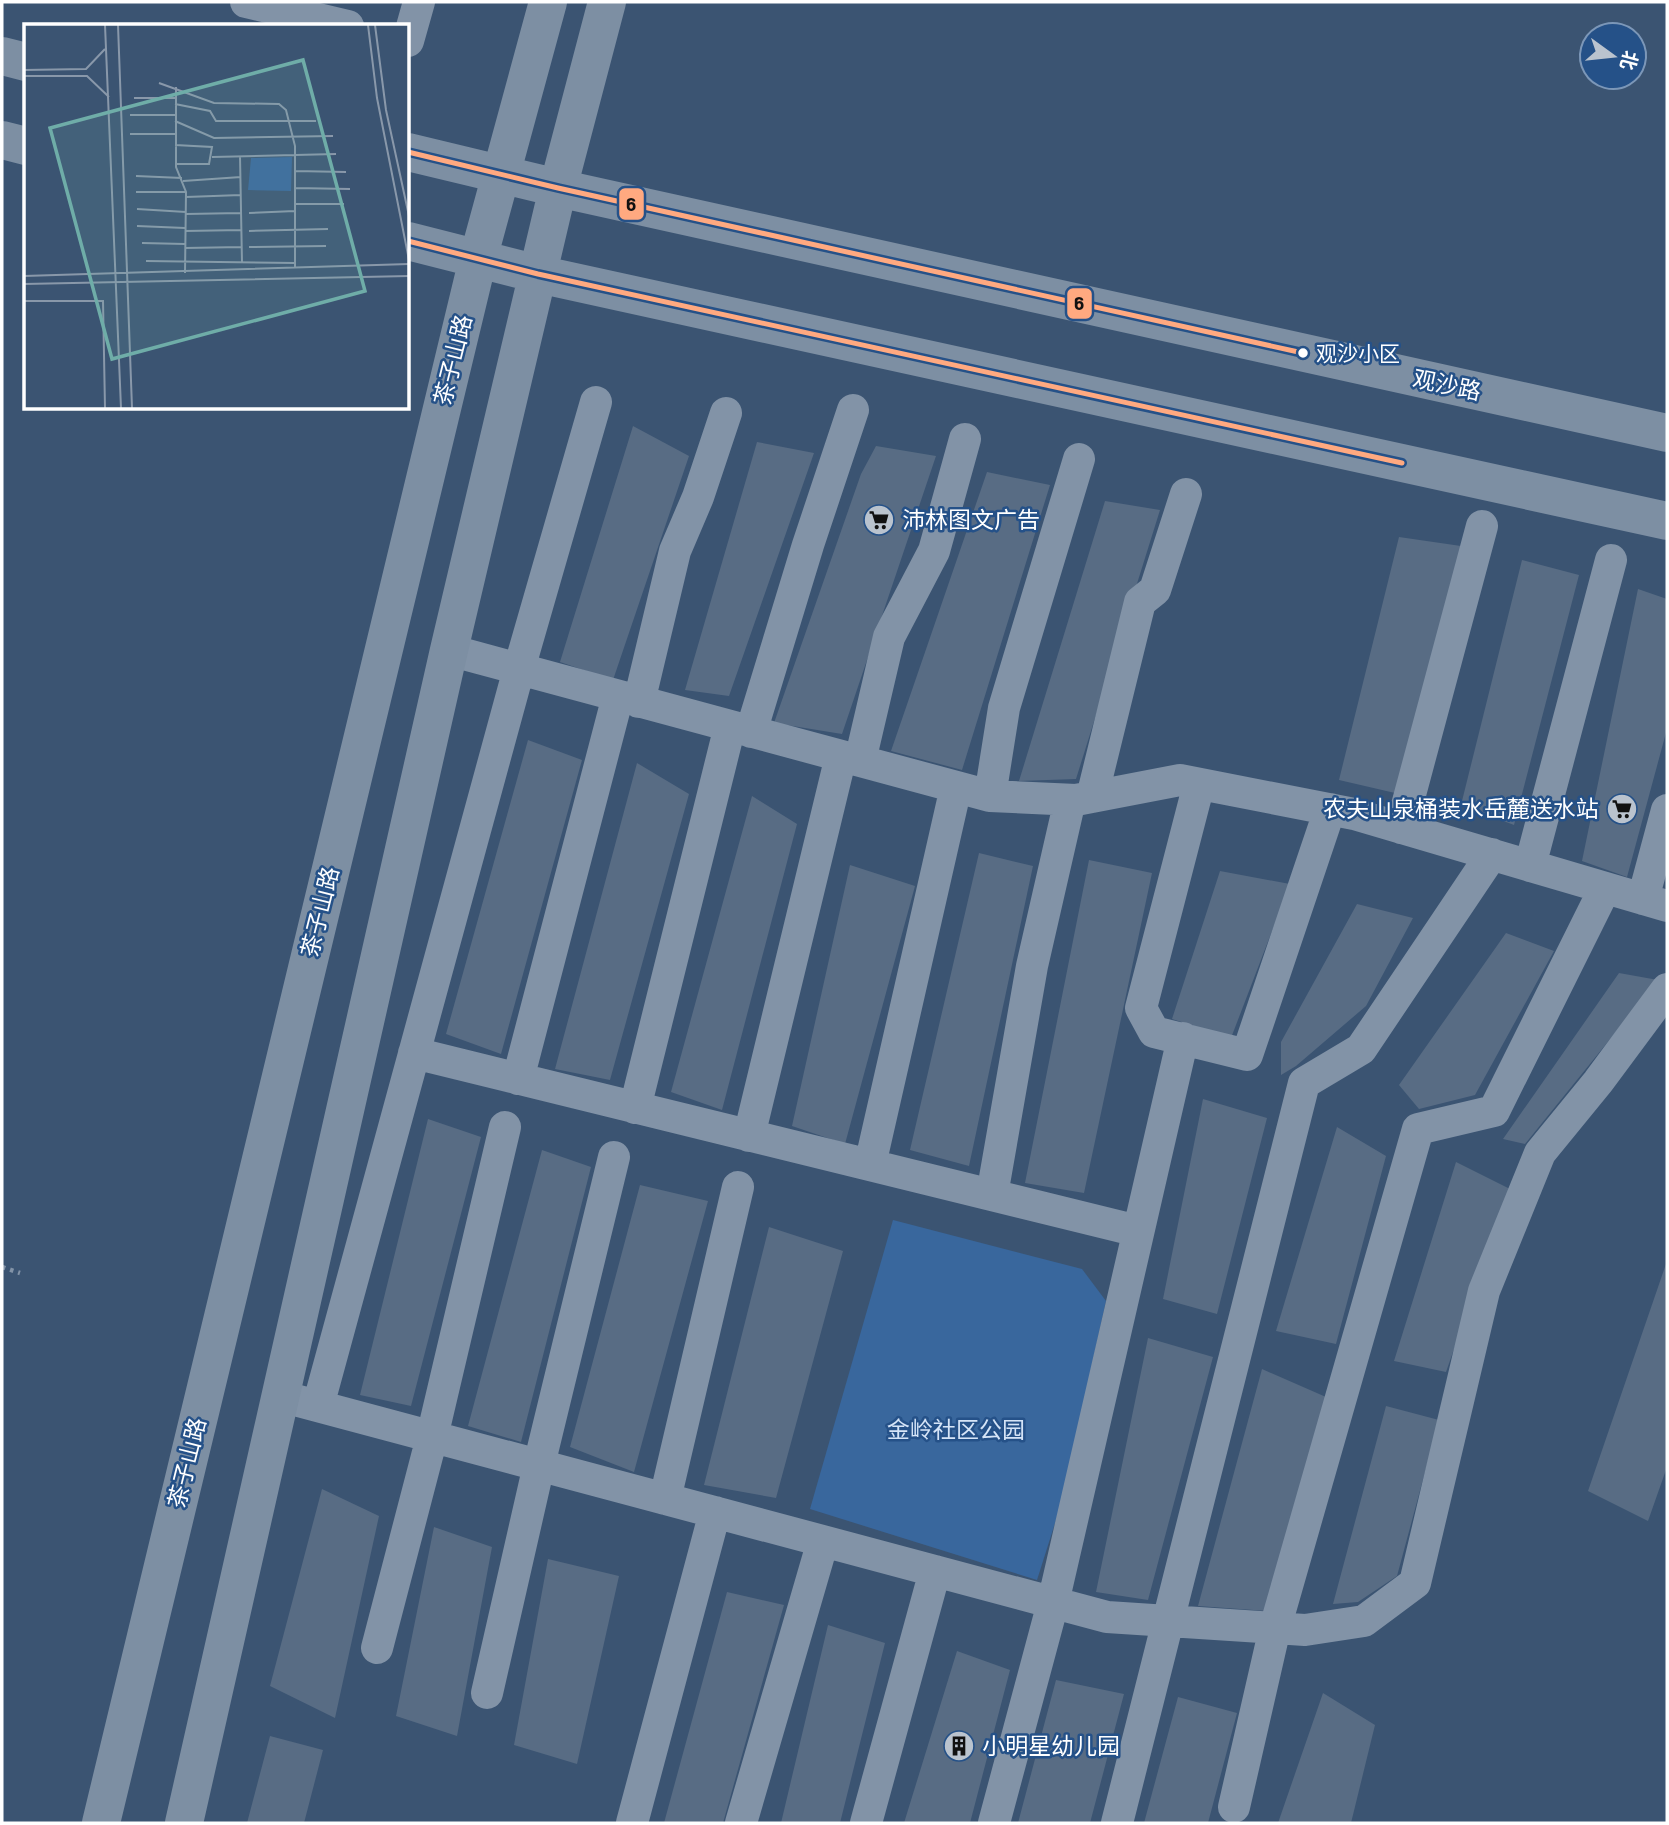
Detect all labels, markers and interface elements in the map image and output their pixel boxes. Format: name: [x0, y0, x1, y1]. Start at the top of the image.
north arrow: [1578, 21, 1648, 91]
inset map: [24, 24, 410, 410]
text: 北: [1616, 48, 1643, 73]
line badge: 6: [618, 187, 645, 221]
text: 6: [626, 192, 636, 215]
line badge: 6: [1066, 287, 1093, 320]
text: 6: [1074, 291, 1084, 314]
street label: 茶子山路: [427, 312, 477, 408]
place label: 观沙小区: [1316, 340, 1400, 365]
marker: 观沙小区: [1296, 346, 1310, 360]
street label: 观沙路: [1411, 363, 1484, 405]
supermarket icon: 沛林图文广告: [862, 503, 896, 537]
place label: 沛林图文广告: [902, 505, 1040, 533]
supermarket icon: 农夫山泉桶装水岳麓送水站: [1605, 792, 1639, 826]
place label: 农夫山泉桶装水岳麓送水站: [1323, 794, 1599, 822]
street label: 茶子山路: [294, 864, 344, 960]
street label: 茶子山路: [161, 1415, 211, 1511]
park label: 金岭社区公园: [887, 1415, 1025, 1443]
building icon: 小明星幼儿园: [942, 1729, 976, 1763]
place label: 小明星幼儿园: [982, 1731, 1120, 1759]

